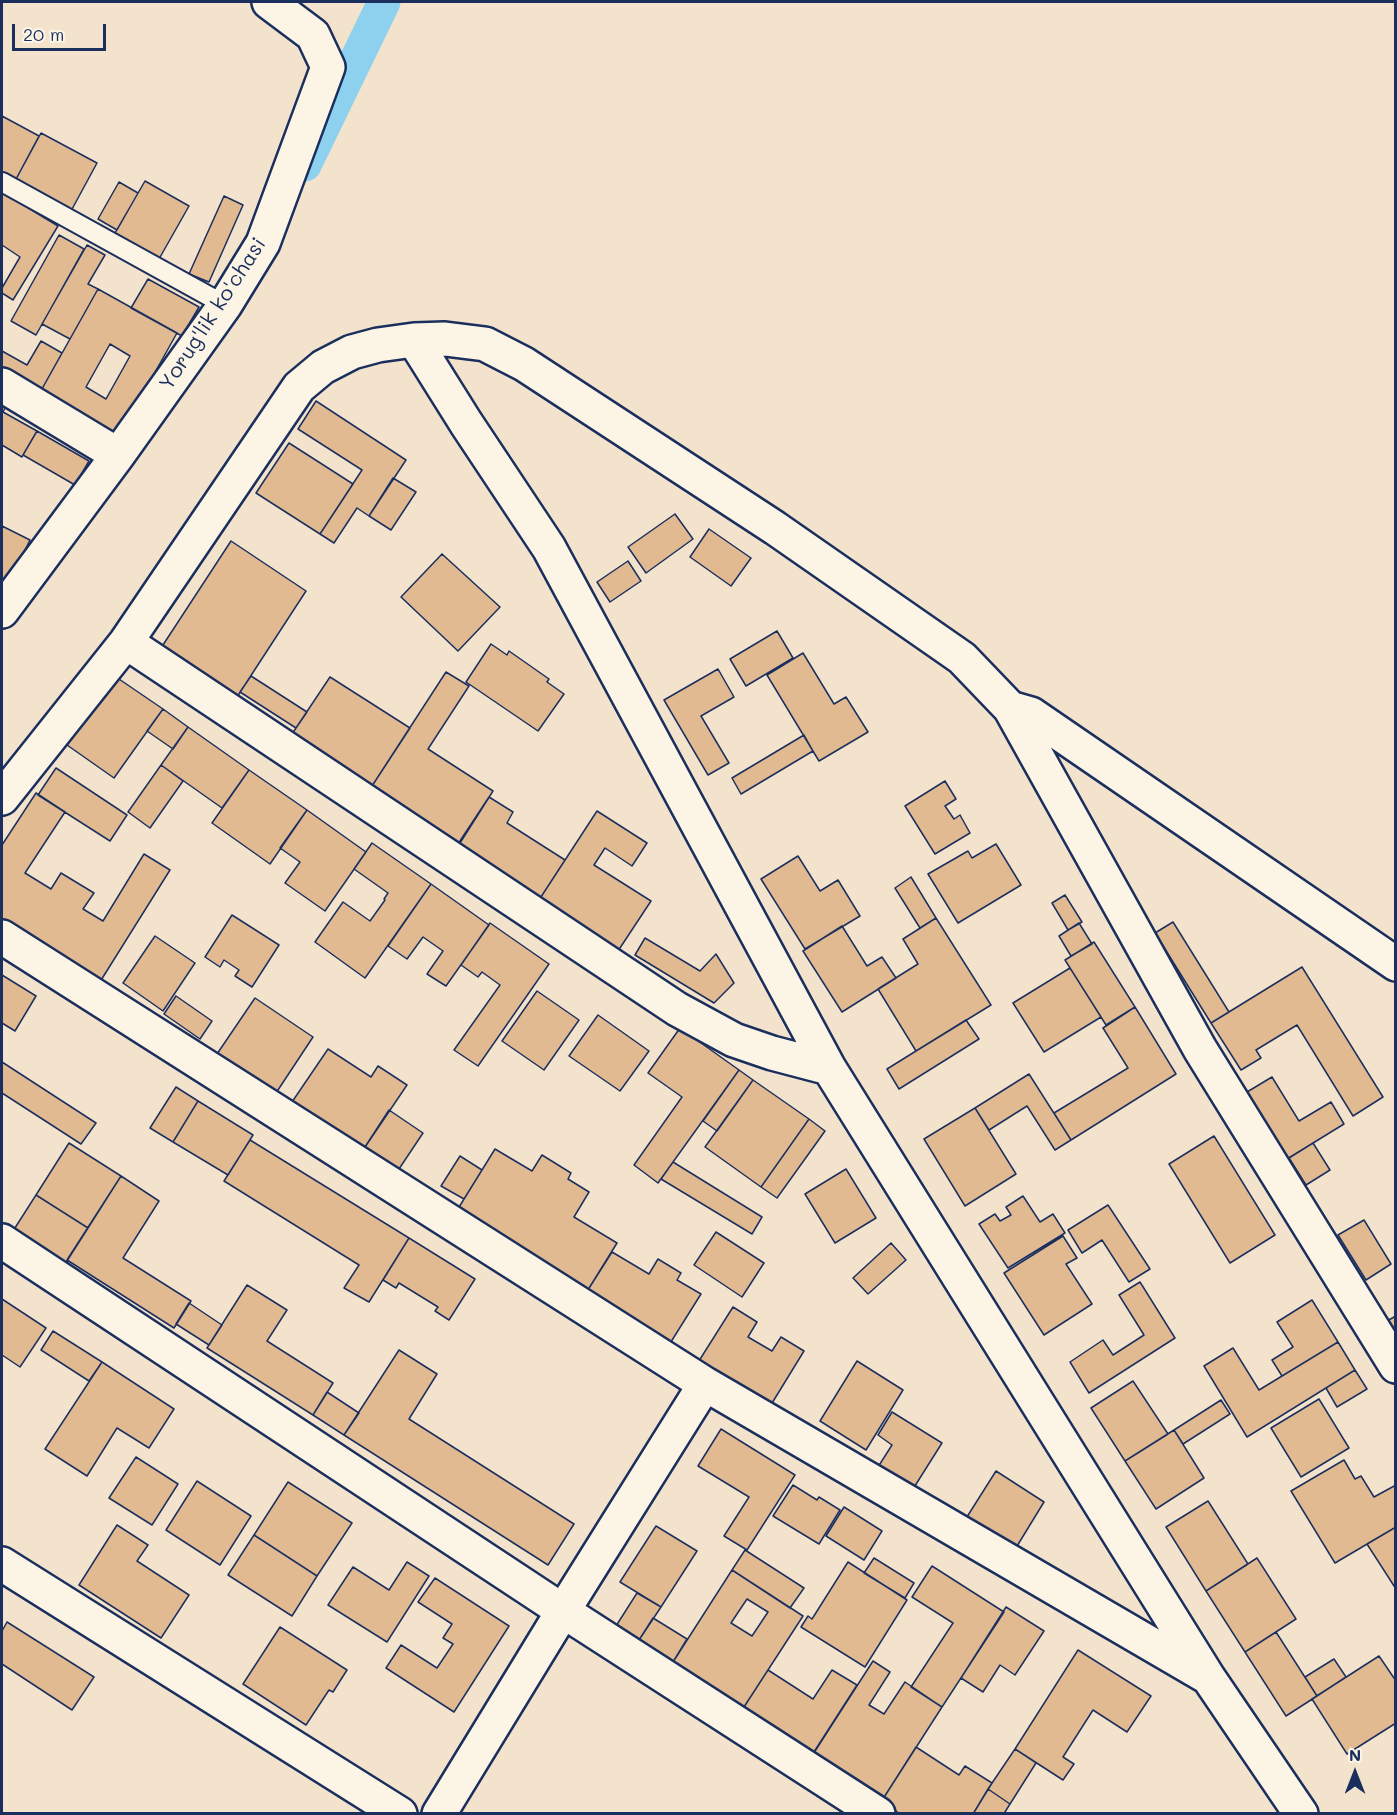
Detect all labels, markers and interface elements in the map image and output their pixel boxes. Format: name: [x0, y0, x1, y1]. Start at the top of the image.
scale bar: [15, 12, 110, 50]
text: 20 m: [23, 22, 64, 46]
street label: Yorug'lik ko'chasi: [154, 233, 272, 395]
north arrow: [1325, 1743, 1385, 1803]
text: N: [1349, 1744, 1361, 1765]

